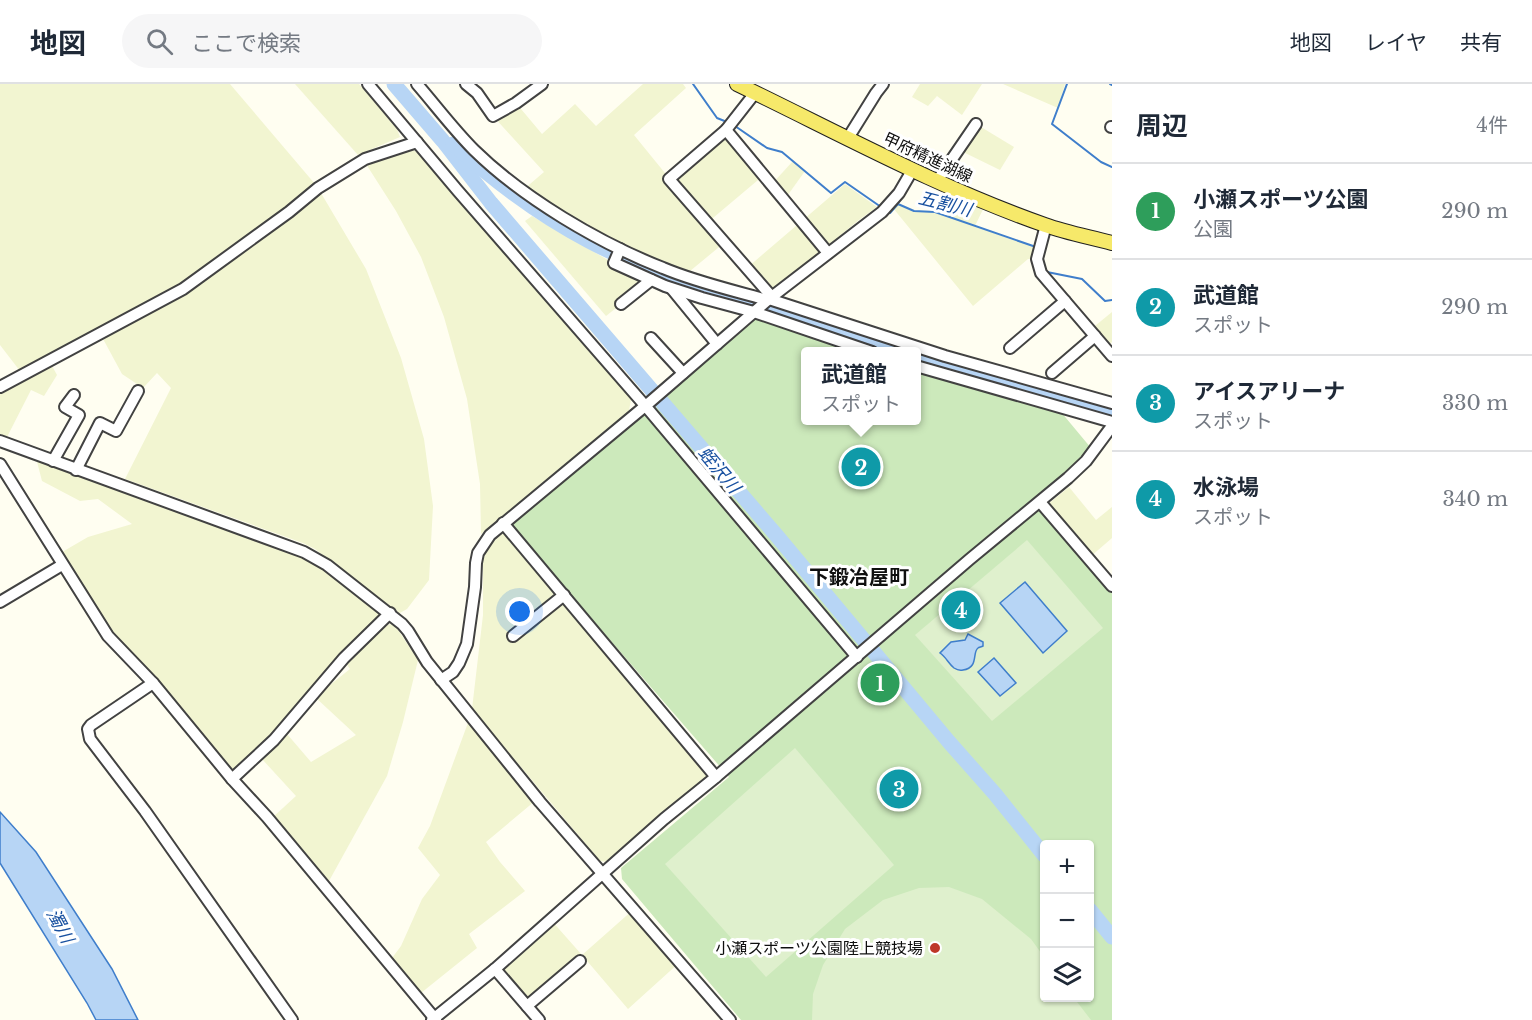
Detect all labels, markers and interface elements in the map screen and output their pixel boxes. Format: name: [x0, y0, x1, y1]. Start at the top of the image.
search box: [122, 14, 542, 68]
icon: search: [143, 25, 176, 58]
text: 地図: [30, 26, 86, 61]
text: ここで検索: [191, 30, 301, 57]
text: 地図: [1290, 30, 1332, 56]
text: レイヤ: [1365, 30, 1427, 56]
text: 共有: [1460, 30, 1502, 56]
text: 周辺: [1136, 110, 1188, 142]
text: 4件: [1476, 113, 1508, 137]
street label: 甲府精進湖線: [880, 128, 976, 186]
text: 小瀬スポーツ公園: [1193, 186, 1369, 213]
water label: 五割川: [916, 187, 976, 222]
text: 1: [1151, 199, 1160, 223]
text: 290 m: [1441, 199, 1508, 223]
text: 公園: [1193, 217, 1233, 241]
text: 武道館: [1193, 282, 1259, 309]
text: 2: [1149, 295, 1162, 319]
text: 290 m: [1441, 295, 1508, 319]
text: スポット: [1193, 313, 1273, 337]
popup: [801, 347, 921, 425]
text: 武道館: [821, 361, 887, 388]
text: アイスアリーナ: [1193, 378, 1345, 405]
text: 3: [1149, 391, 1162, 415]
text: 330 m: [1442, 391, 1508, 415]
text: スポット: [821, 392, 901, 416]
text: スポット: [1193, 409, 1273, 433]
water label: 蛭沢川: [693, 442, 746, 499]
pin: 2: [842, 444, 880, 490]
text: 水泳場: [1193, 474, 1259, 501]
text: 4: [1149, 487, 1162, 511]
text: 340 m: [1443, 487, 1508, 511]
text: スポット: [1193, 505, 1273, 529]
district label: 下鍛冶屋町: [809, 565, 909, 589]
pin: 4: [942, 588, 980, 632]
your location: [505, 597, 534, 626]
pin: 1: [860, 660, 900, 706]
pin: 3: [880, 766, 918, 812]
map controls: [1040, 840, 1094, 1002]
button: +: [1040, 840, 1094, 894]
button: −: [1040, 894, 1094, 948]
water label: 濁川: [42, 905, 79, 949]
place label: 小瀬スポーツ公園陸上競技場: [715, 938, 923, 958]
marker: 小瀬スポーツ公園陸上競技場: [928, 941, 942, 955]
button: layers: [1040, 948, 1094, 1002]

